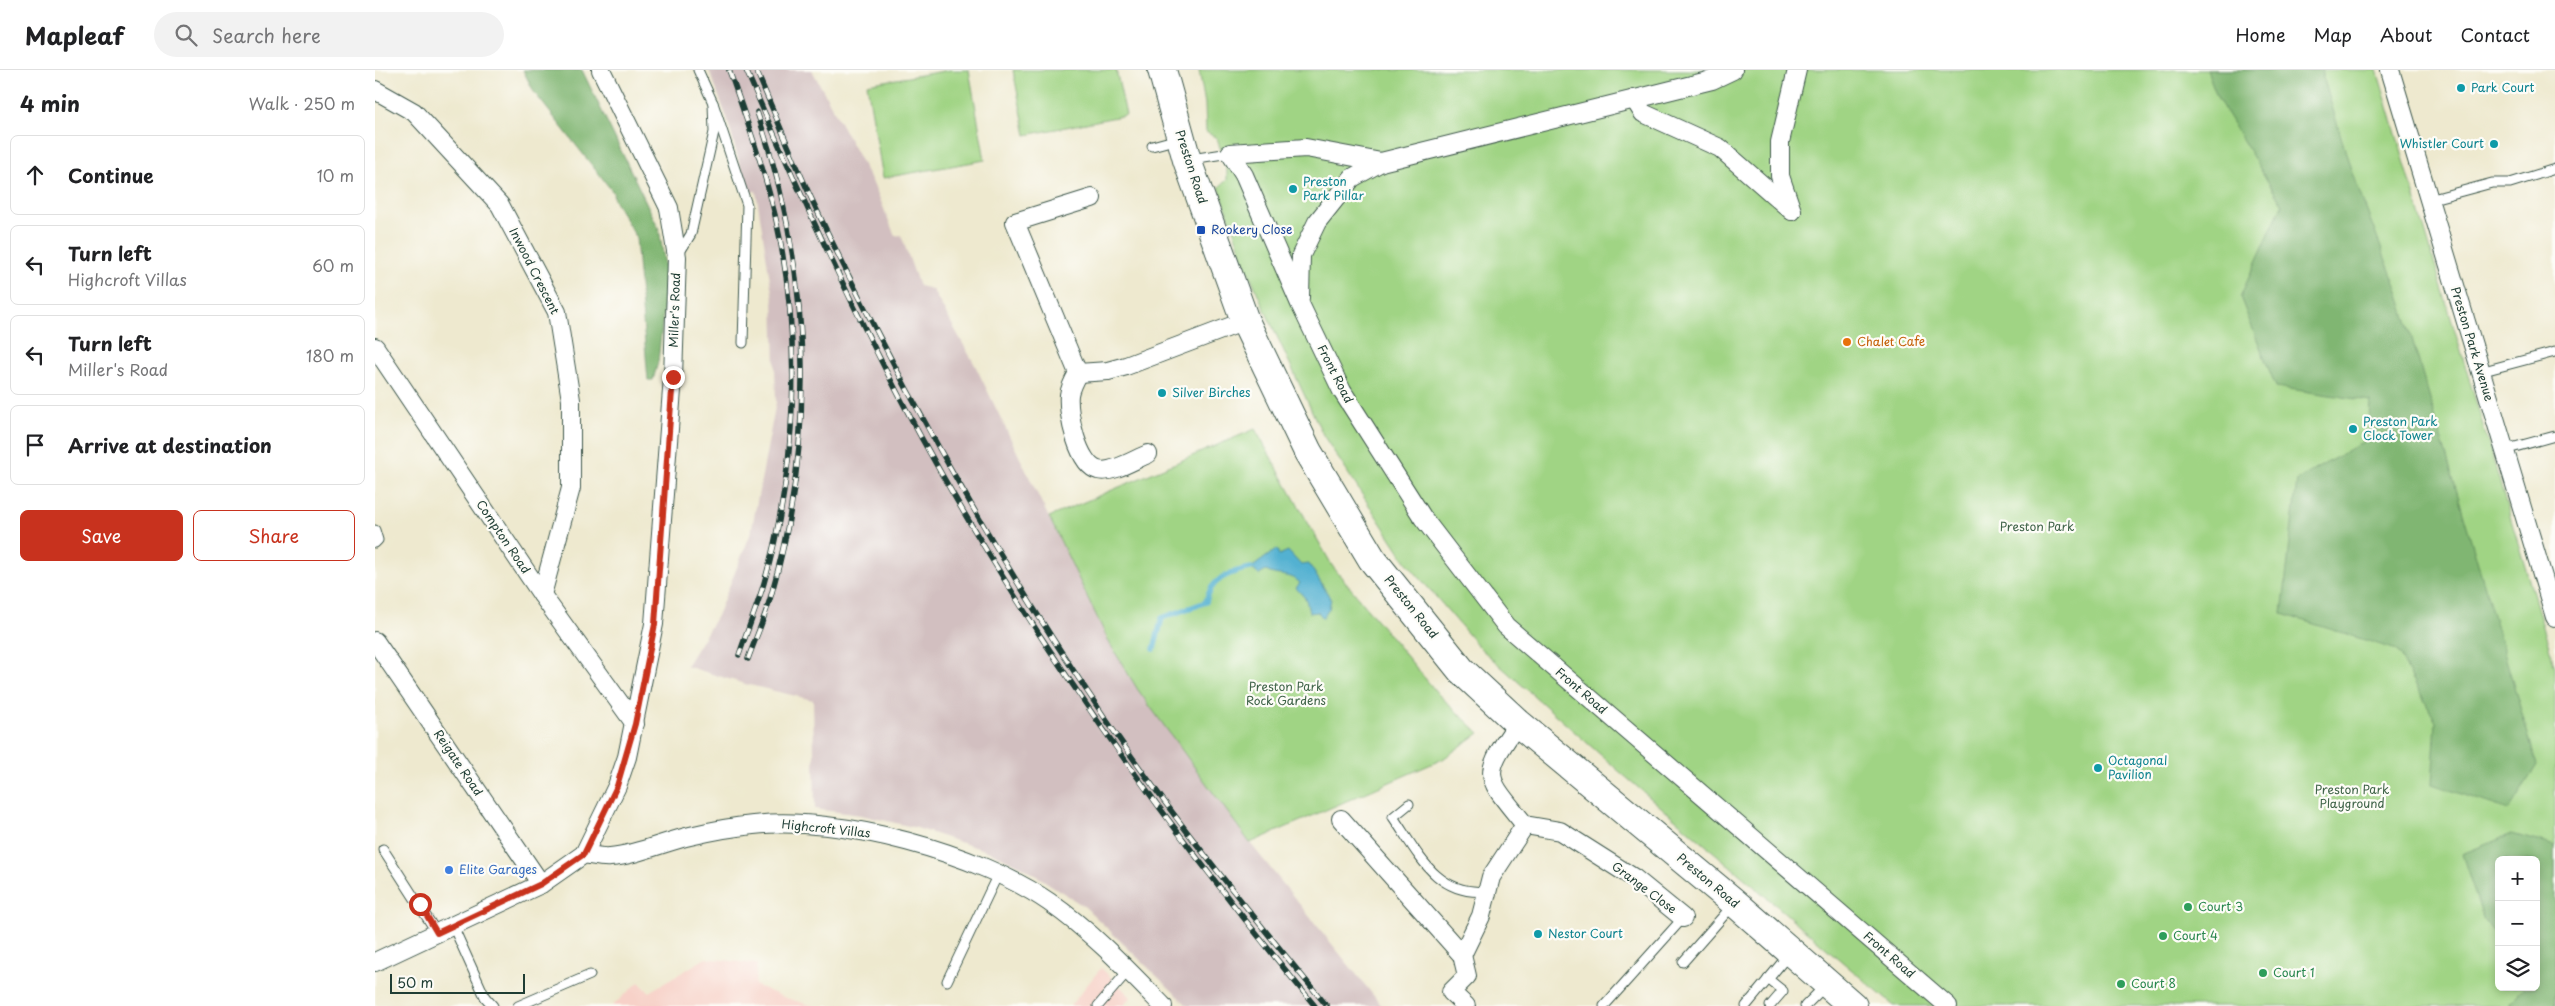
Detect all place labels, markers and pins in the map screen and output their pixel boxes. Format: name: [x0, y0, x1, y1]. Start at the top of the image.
place label: Park Court: [2471, 78, 2535, 96]
marker: Park Court: [2455, 82, 2467, 94]
place label: Whistler Court: [2400, 134, 2484, 152]
marker: Whistler Court: [2488, 138, 2500, 150]
place label: Preston Park Pillar: [1303, 172, 1364, 204]
marker: Preston Park Pillar: [1287, 183, 1299, 195]
place label: Rookery Close: [1211, 220, 1292, 238]
marker: Rookery Close: [1195, 224, 1207, 236]
place label: Chalet Cafe: [1857, 332, 1925, 350]
marker: Chalet Cafe: [1841, 336, 1853, 348]
place label: Silver Birches: [1172, 383, 1251, 401]
marker: Silver Birches: [1156, 387, 1168, 399]
place label: Preston Park Clock Tower: [2363, 412, 2438, 444]
marker: Preston Park Clock Tower: [2347, 423, 2359, 435]
place label: Octagonal Pavilion: [2108, 751, 2167, 783]
marker: Octagonal Pavilion: [2092, 762, 2104, 774]
place label: Elite Garages: [459, 860, 538, 878]
marker: Elite Garages: [443, 864, 455, 876]
place label: Court 3: [2198, 897, 2243, 915]
marker: Court 3: [2182, 901, 2194, 913]
place label: Nestor Court: [1548, 924, 1623, 942]
place label: Court 4: [2173, 926, 2218, 944]
marker: Nestor Court: [1532, 928, 1544, 940]
marker: Court 4: [2157, 930, 2169, 942]
place label: Court 1: [2273, 963, 2315, 981]
marker: Court 1: [2257, 967, 2269, 979]
place label: Court 8: [2131, 974, 2176, 992]
marker: Court 8: [2115, 978, 2127, 990]

